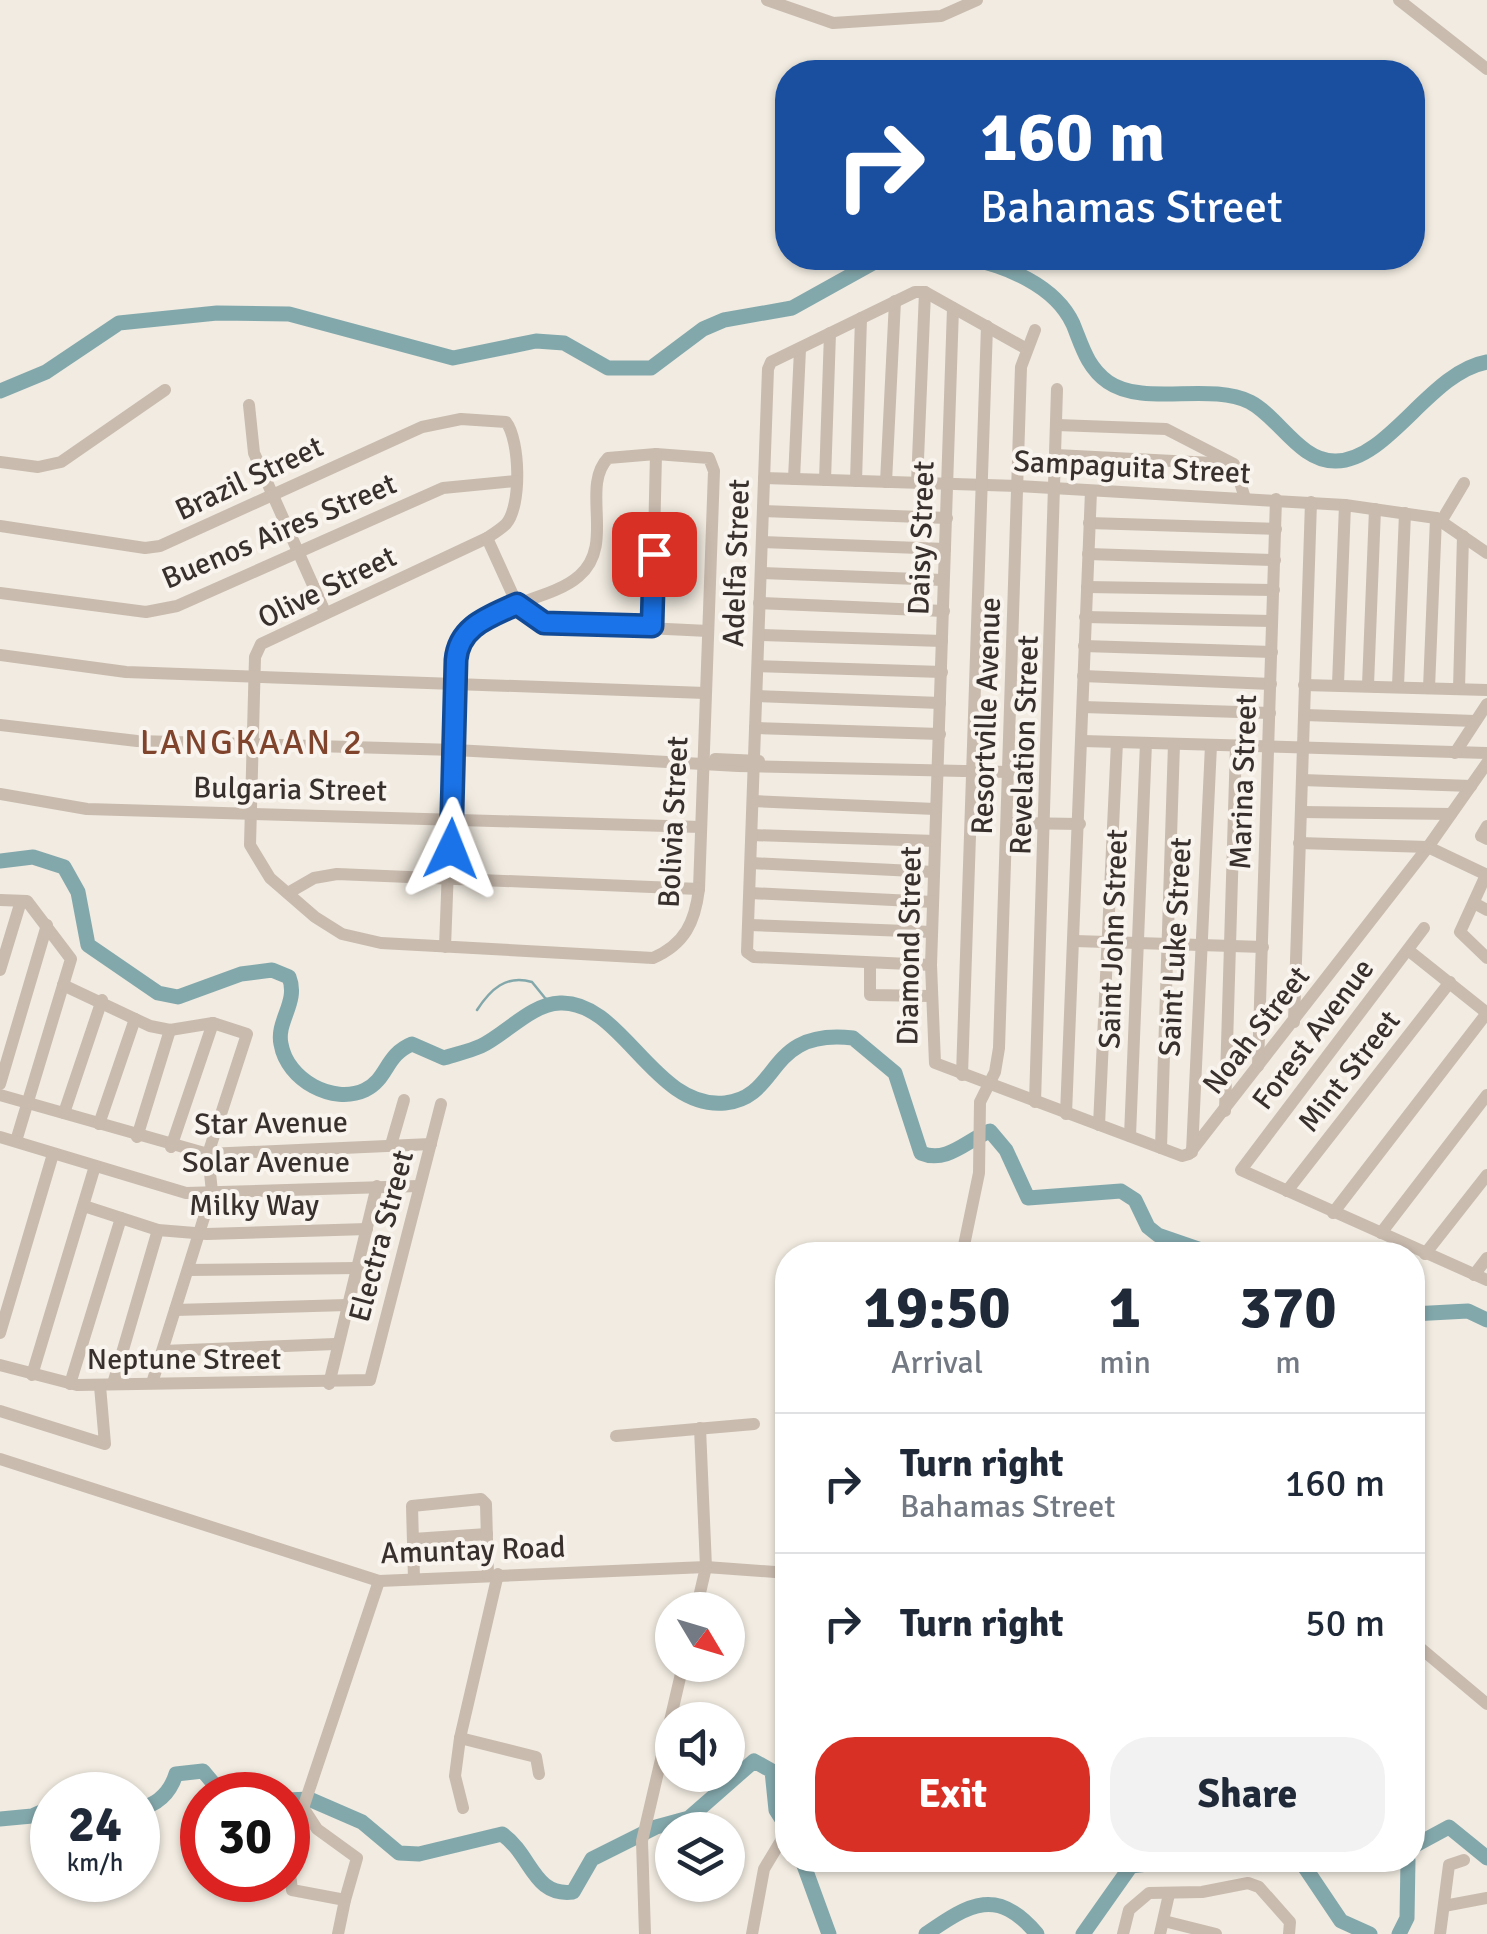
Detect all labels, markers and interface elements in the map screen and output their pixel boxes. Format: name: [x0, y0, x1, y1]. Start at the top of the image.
text: 160 m: [980, 94, 1165, 180]
icon: right: [815, 100, 945, 230]
text: Bahamas Street: [980, 180, 1283, 235]
street label: Brazil Street: [169, 428, 329, 529]
street label: Sampaguita Street: [1012, 443, 1251, 492]
street label: Daisy Street: [900, 460, 943, 616]
street label: Buenos Aires Street: [156, 465, 402, 598]
street label: Adelfa Street: [715, 479, 758, 647]
pin: [612, 512, 697, 597]
icon: arrive: [627, 527, 682, 582]
street label: Olive Street: [252, 538, 402, 637]
street label: Resortville Avenue: [964, 597, 1009, 835]
street label: Revelation Street: [1002, 634, 1047, 856]
street label: Marina Street: [1222, 694, 1265, 870]
district label: LANGKAAN 2: [140, 721, 364, 764]
street label: Bolivia Street: [651, 735, 696, 909]
street label: Bulgaria Street: [193, 769, 387, 810]
position arrow: [399, 797, 503, 901]
street label: Saint John Street: [1091, 828, 1136, 1050]
street label: Saint Luke Street: [1151, 837, 1200, 1057]
street label: Diamond Street: [889, 846, 930, 1046]
street label: Forest Avenue: [1244, 951, 1382, 1117]
street label: Noah Street: [1195, 959, 1318, 1102]
street label: Mint Street: [1290, 1003, 1408, 1139]
street label: Star Avenue: [194, 1104, 348, 1143]
street label: Solar Avenue: [182, 1144, 350, 1181]
street label: Electra Street: [341, 1146, 422, 1326]
street label: Milky Way: [189, 1187, 319, 1224]
text: 19:50: [863, 1271, 1011, 1345]
text: 1: [1109, 1271, 1141, 1345]
text: 370: [1239, 1271, 1337, 1345]
street label: Neptune Street: [87, 1341, 281, 1378]
text: Arrival: [891, 1343, 983, 1382]
text: min: [1099, 1343, 1151, 1382]
text: m: [1275, 1343, 1301, 1382]
text: Turn right: [900, 1440, 1064, 1487]
icon: right: [815, 1456, 870, 1511]
text: 160 m: [1285, 1460, 1385, 1507]
text: Bahamas Street: [900, 1487, 1115, 1526]
street label: Amuntay Road: [380, 1529, 566, 1572]
north arrow: [655, 1592, 745, 1682]
map controls: [655, 1592, 745, 1902]
icon: right: [815, 1596, 870, 1651]
text: Turn right: [900, 1600, 1064, 1647]
text: 50 m: [1305, 1600, 1385, 1647]
button: sound: [655, 1702, 745, 1792]
button: Exit: [815, 1737, 1090, 1852]
button: Share: [1110, 1737, 1385, 1852]
speed limit sign: 30: [180, 1772, 310, 1902]
text: 24: [68, 1794, 122, 1856]
button: layers: [655, 1812, 745, 1902]
text: km/h: [67, 1847, 123, 1878]

